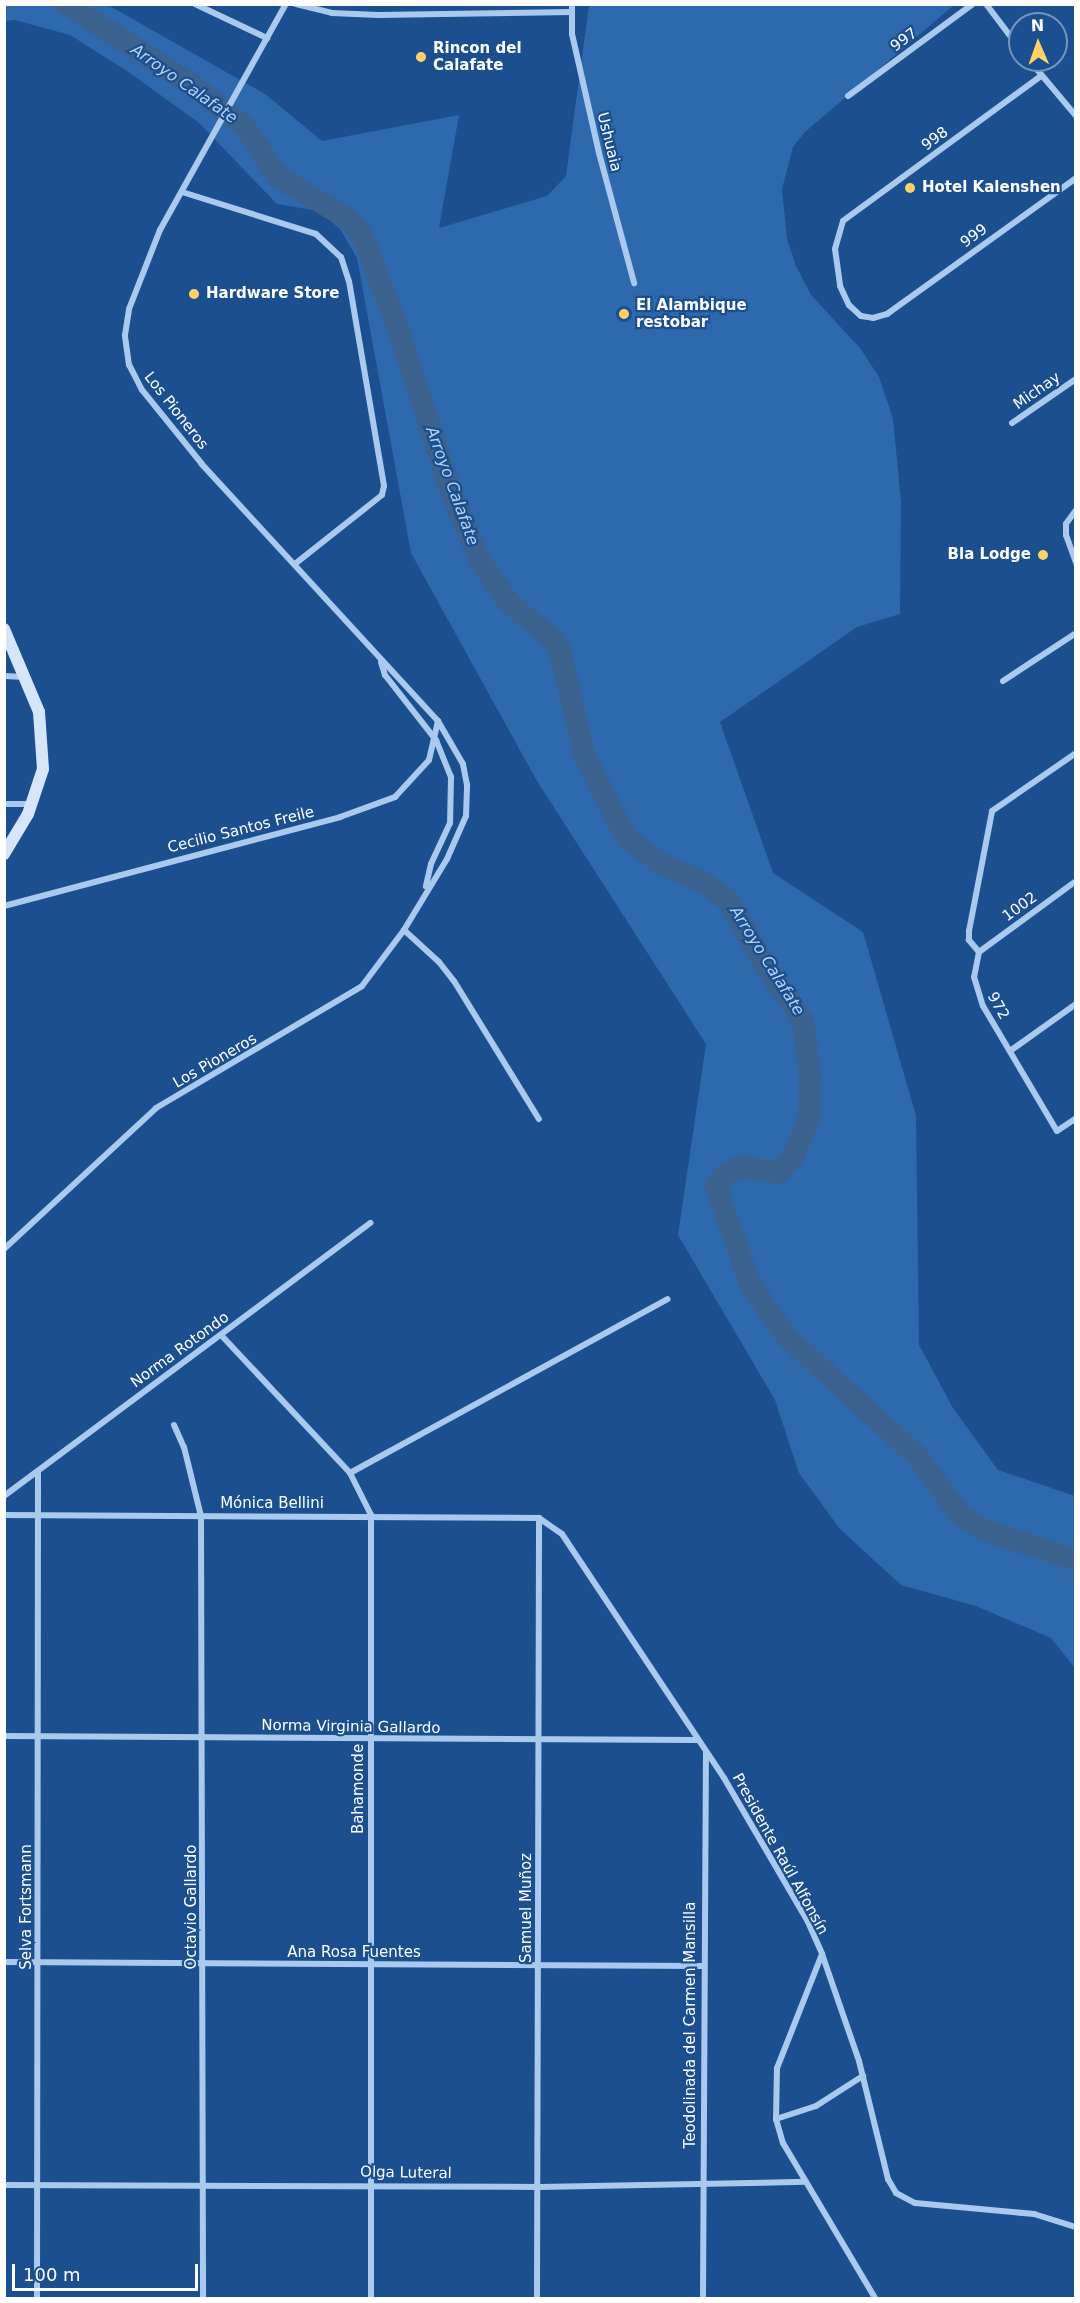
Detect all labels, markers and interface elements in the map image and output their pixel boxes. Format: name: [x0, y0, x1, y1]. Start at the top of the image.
north arrow: [1008, 12, 1068, 72]
text: N: [1030, 16, 1044, 35]
street label: 997: [887, 24, 921, 56]
place label: Rincon del Calafate: [433, 39, 522, 74]
water label: Arroyo Calafate: [127, 40, 241, 128]
marker: Rincon del Calafate: [414, 50, 428, 64]
street label: Ushuaia: [593, 111, 625, 173]
street label: 998: [918, 123, 952, 155]
place label: Hotel Kalenshen: [922, 179, 1061, 197]
marker: Hotel Kalenshen: [903, 181, 917, 195]
street label: 999: [957, 220, 991, 252]
place label: Hardware Store: [206, 285, 339, 303]
marker: Hardware Store: [187, 287, 201, 301]
place label: El Alambique restobar: [636, 296, 747, 331]
marker: El Alambique restobar: [617, 307, 631, 321]
street label: Michay: [1010, 368, 1064, 414]
street label: Los Pioneros: [140, 369, 212, 453]
water label: Arroyo Calafate: [422, 424, 482, 548]
place label: Bla Lodge: [948, 546, 1031, 564]
marker: Bla Lodge: [1036, 548, 1050, 562]
street label: Cecilio Santos Freile: [166, 803, 316, 857]
street label: 1002: [999, 888, 1041, 926]
water label: Arroyo Calafate: [726, 903, 808, 1019]
street label: 972: [983, 989, 1013, 1023]
street label: Los Pioneros: [170, 1030, 260, 1092]
street label: Norma Rotondo: [127, 1308, 233, 1392]
street label: Mónica Bellini: [220, 1495, 324, 1513]
street label: Norma Virginia Gallardo: [261, 1716, 441, 1738]
street label: Bahamonde: [350, 1744, 368, 1834]
street label: Presidente Raúl Alfonsín: [728, 1770, 832, 1938]
street label: Selva Fortsmann: [18, 1844, 36, 1970]
street label: Octavio Gallardo: [183, 1844, 201, 1970]
street label: Samuel Muñoz: [518, 1853, 536, 1963]
street label: Teodolinada del Carmen Mansilla: [682, 1902, 700, 2148]
street label: Ana Rosa Fuentes: [287, 1944, 421, 1962]
street label: Olga Luteral: [360, 2163, 452, 2183]
scale bar: [15, 2252, 201, 2290]
text: 100 m: [23, 2264, 81, 2285]

